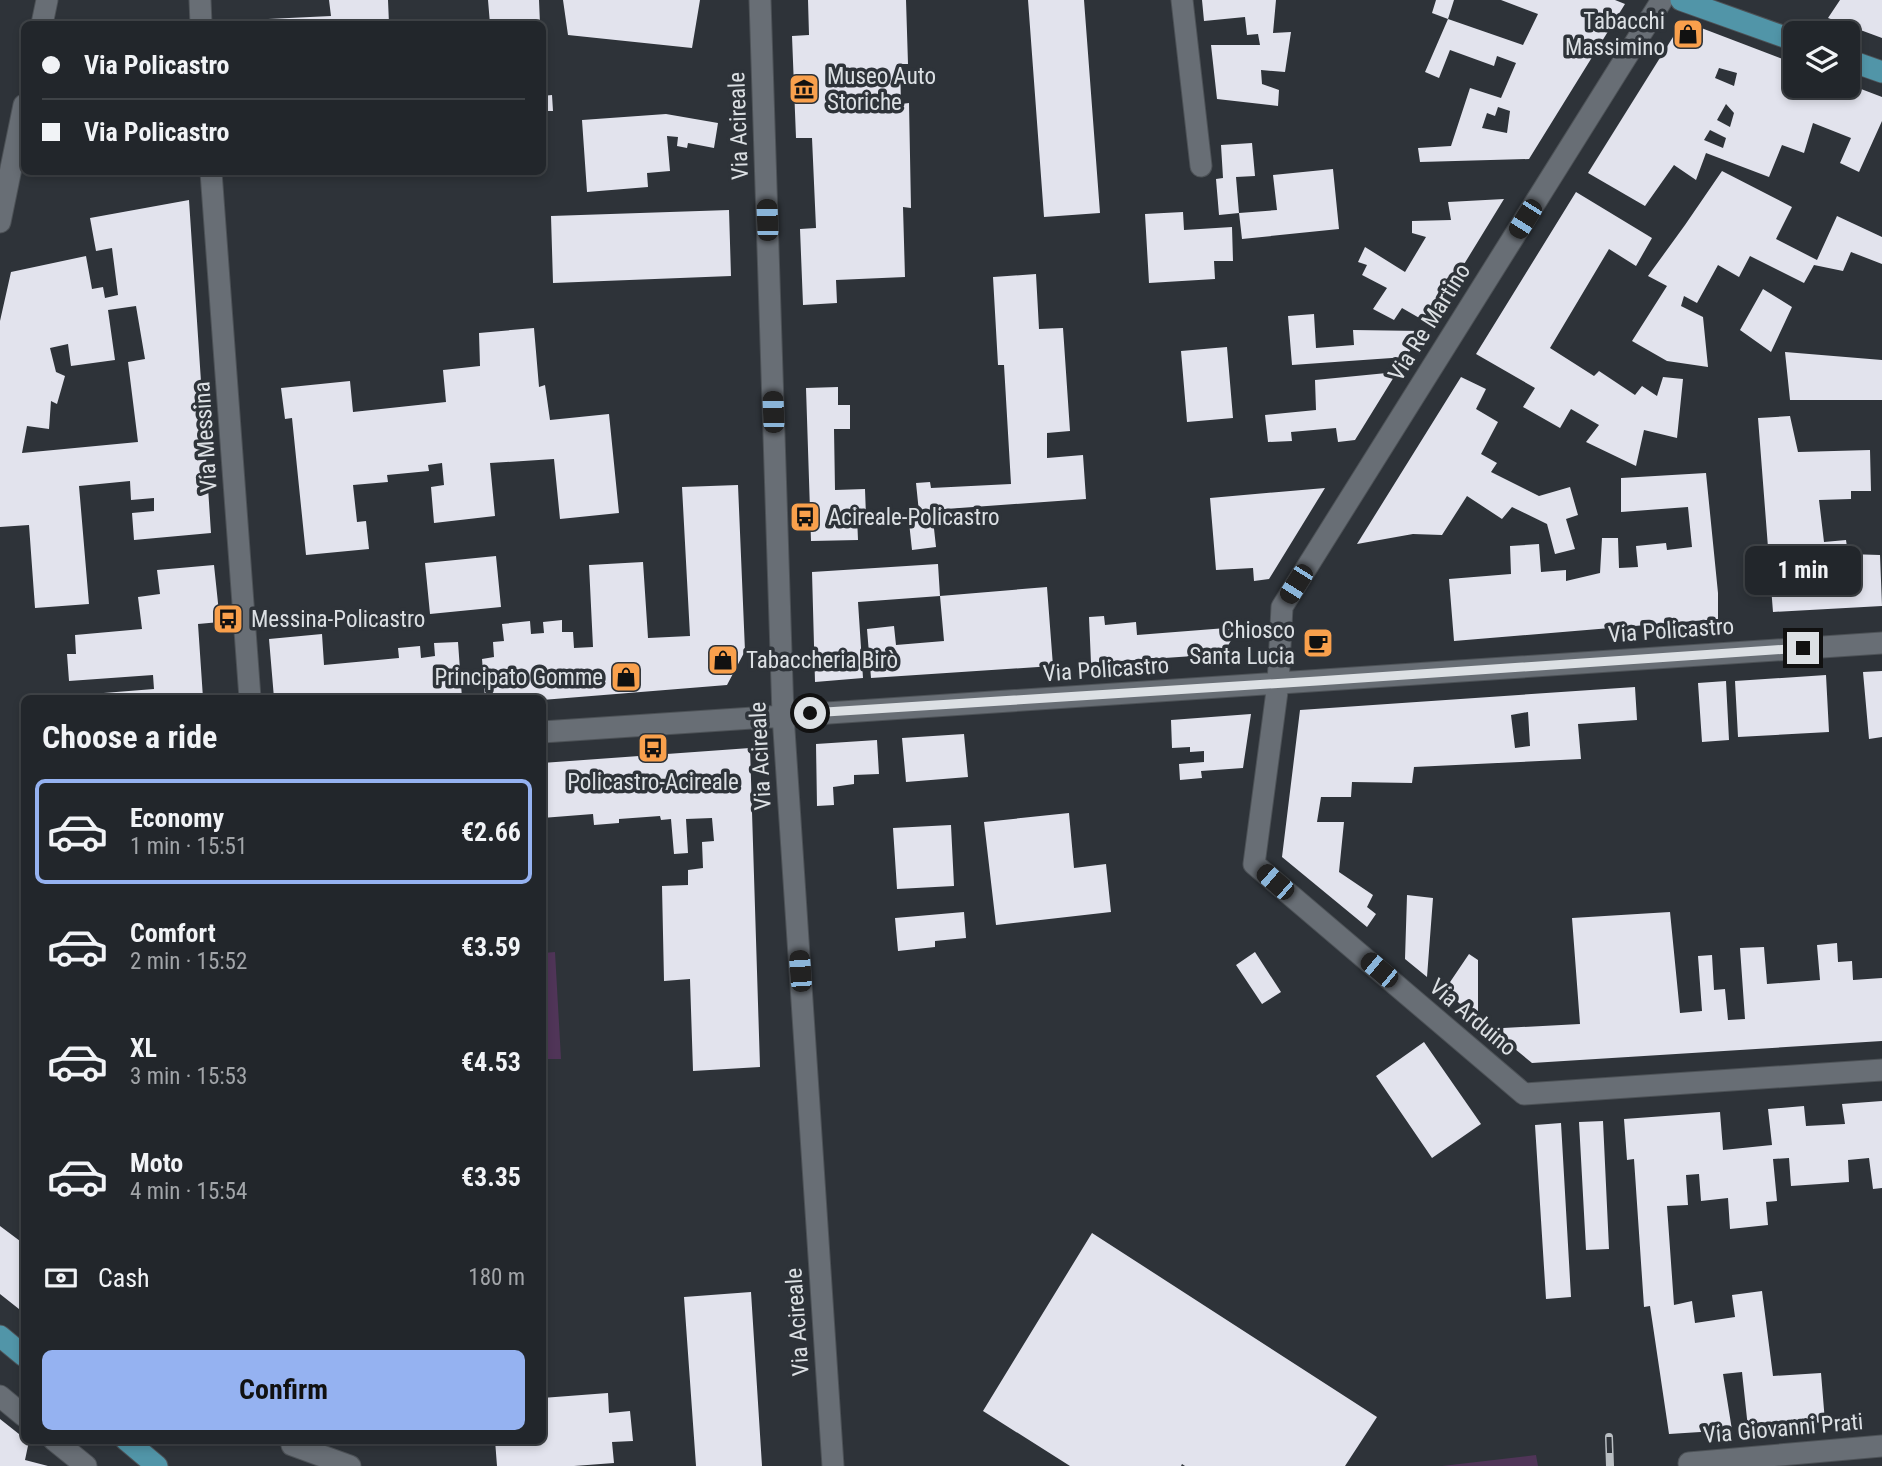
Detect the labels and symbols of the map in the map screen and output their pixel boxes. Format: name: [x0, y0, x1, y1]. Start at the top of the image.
place label: Tabacchi Massimino: [1565, 8, 1665, 61]
shop icon: Tabacchi Massimino: [1671, 17, 1705, 51]
place label: Museo Auto Storiche: [827, 63, 936, 116]
street label: Via Acireale: [723, 71, 754, 181]
museum icon: Museo Auto Storiche: [787, 72, 821, 106]
car: [1505, 196, 1546, 242]
car: [756, 199, 779, 241]
street label: Via Re Martino: [1383, 259, 1476, 386]
street label: Via Messina: [188, 381, 223, 493]
car: [762, 391, 785, 433]
bus stop icon: Acireale-Policastro: [788, 500, 822, 534]
place label: Acireale-Policastro: [828, 504, 1000, 531]
callout: 1 min: [1745, 546, 1861, 596]
car: [1276, 561, 1317, 607]
bus stop icon: Messina-Policastro: [211, 602, 245, 636]
place label: Messina-Policastro: [251, 606, 425, 633]
street label: Via Policastro: [1607, 613, 1735, 648]
place label: Chiosco Santa Lucia: [1189, 617, 1295, 670]
cafe icon: Chiosco Santa Lucia: [1301, 626, 1335, 660]
route end: [1787, 632, 1819, 664]
shop icon: Tabaccheria Birò: [706, 643, 740, 677]
place label: Tabaccheria Birò: [746, 647, 898, 674]
street label: Via Policastro: [1042, 652, 1170, 687]
shop icon: Principato Gomme: [609, 660, 643, 694]
place label: Principato Gomme: [435, 664, 603, 691]
route start: [794, 697, 826, 729]
street label: Via Acireale: [744, 701, 777, 811]
bus stop icon: Policastro-Acireale: [636, 731, 670, 765]
place label: Policastro-Acireale: [567, 769, 739, 796]
car: [1253, 860, 1298, 904]
car: [1357, 948, 1402, 992]
car: [789, 949, 812, 993]
street label: Via Arduino: [1424, 973, 1522, 1061]
street label: Via Acireale: [780, 1267, 815, 1377]
street label: Via Giovanni Prati: [1702, 1408, 1864, 1449]

